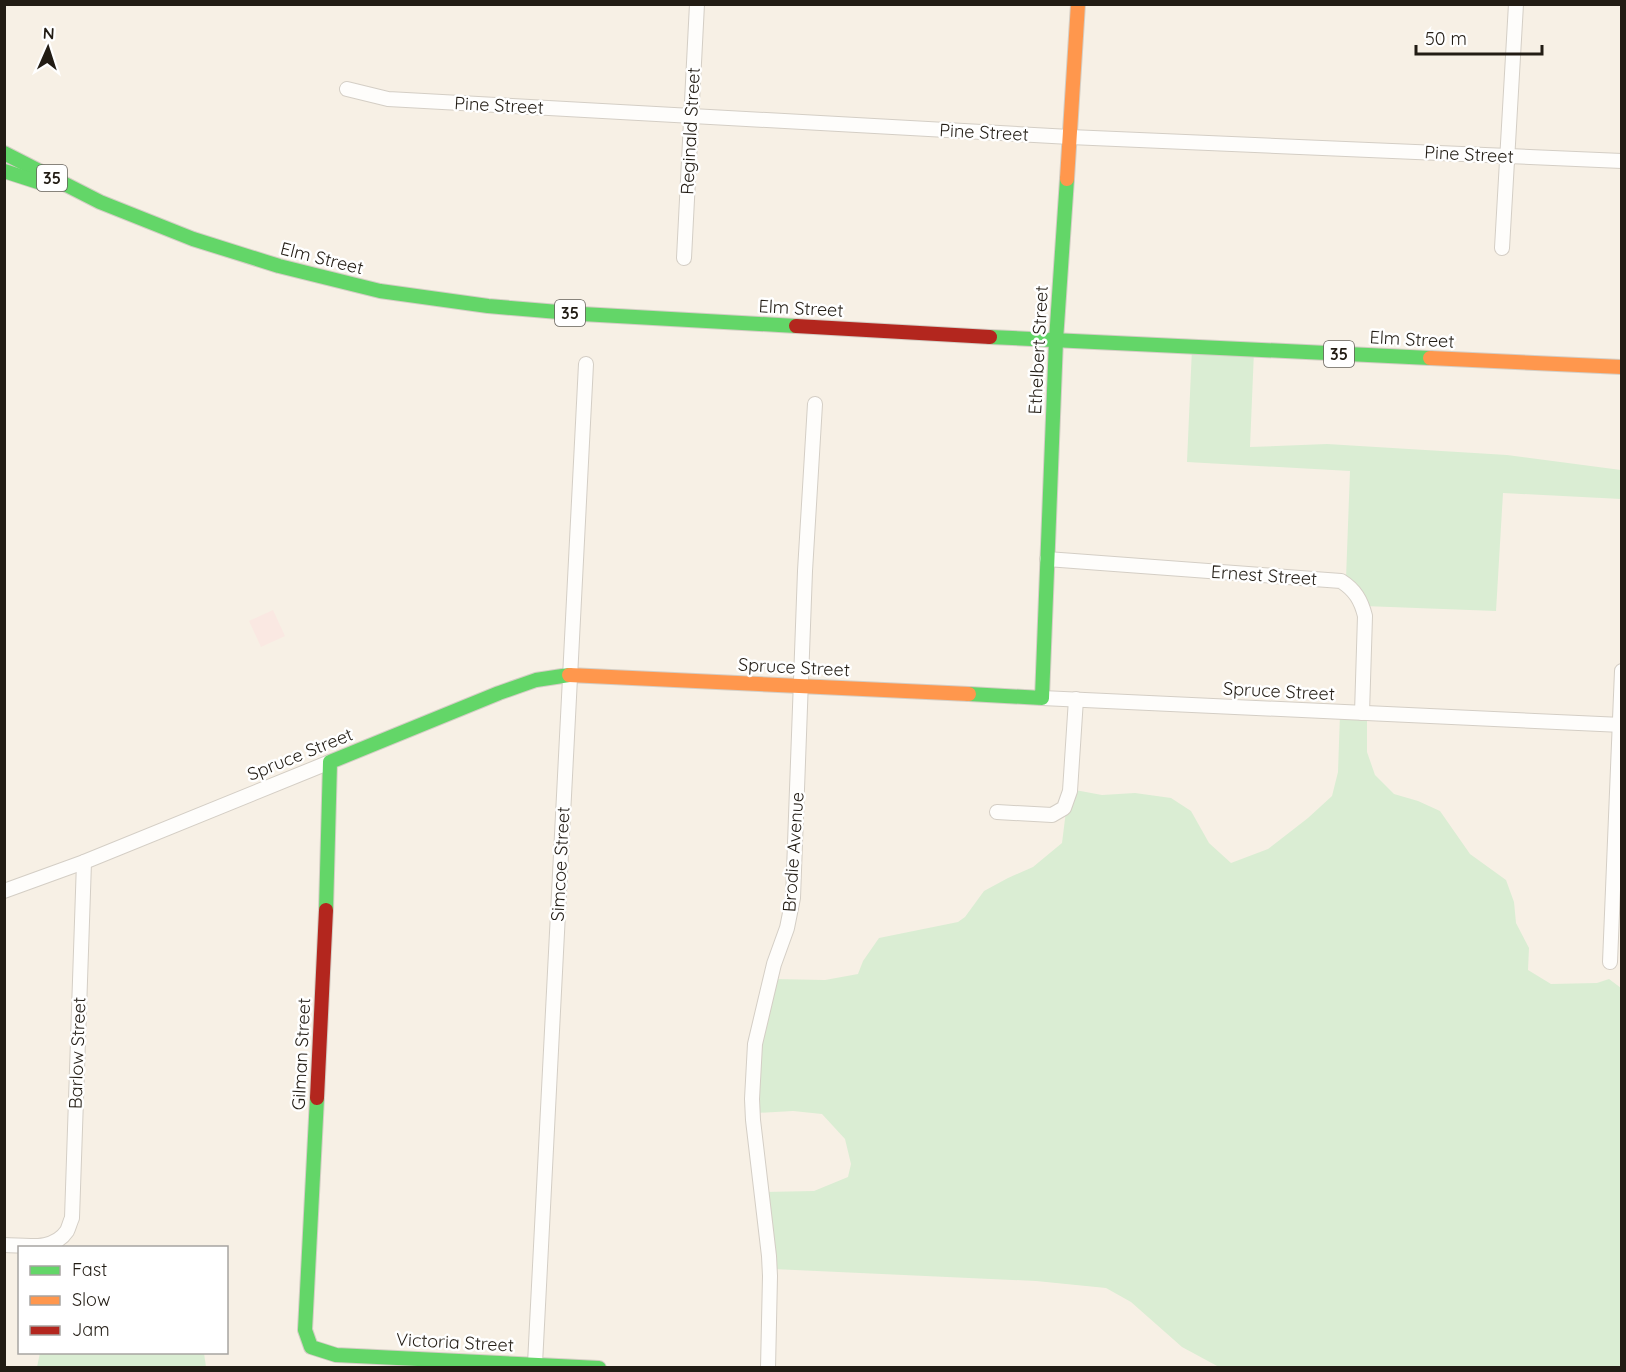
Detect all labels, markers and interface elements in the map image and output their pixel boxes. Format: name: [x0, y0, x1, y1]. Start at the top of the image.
north arrow: [18, 18, 78, 78]
scale bar: [1416, 18, 1542, 56]
text: N: [42, 23, 55, 43]
text: 50 m: [1425, 27, 1467, 50]
street label: Reginald Street: [675, 67, 705, 195]
street label: Pine Street: [454, 91, 544, 119]
street label: Pine Street: [939, 118, 1029, 146]
street label: Pine Street: [1424, 140, 1514, 168]
road number: 35: [37, 165, 67, 191]
street label: Elm Street: [278, 237, 366, 279]
street label: Ethelbert Street: [1023, 285, 1053, 415]
street label: Elm Street: [758, 294, 844, 322]
road number: 35: [555, 300, 585, 326]
street label: Elm Street: [1369, 325, 1455, 353]
road number: 35: [1324, 341, 1354, 367]
street label: Ernest Street: [1210, 560, 1318, 590]
street label: Spruce Street: [738, 653, 850, 681]
street label: Spruce Street: [1223, 677, 1335, 705]
street label: Spruce Street: [244, 722, 356, 786]
street label: Brodie Avenue: [777, 791, 809, 913]
street label: Simcoe Street: [546, 806, 574, 922]
street label: Barlow Street: [64, 997, 90, 1109]
street label: Gilman Street: [287, 997, 315, 1111]
legend: [18, 1246, 228, 1354]
text: Fast: [72, 1258, 107, 1281]
text: Slow: [72, 1288, 110, 1311]
text: Jam: [72, 1318, 110, 1341]
street label: Victoria Street: [396, 1327, 514, 1357]

